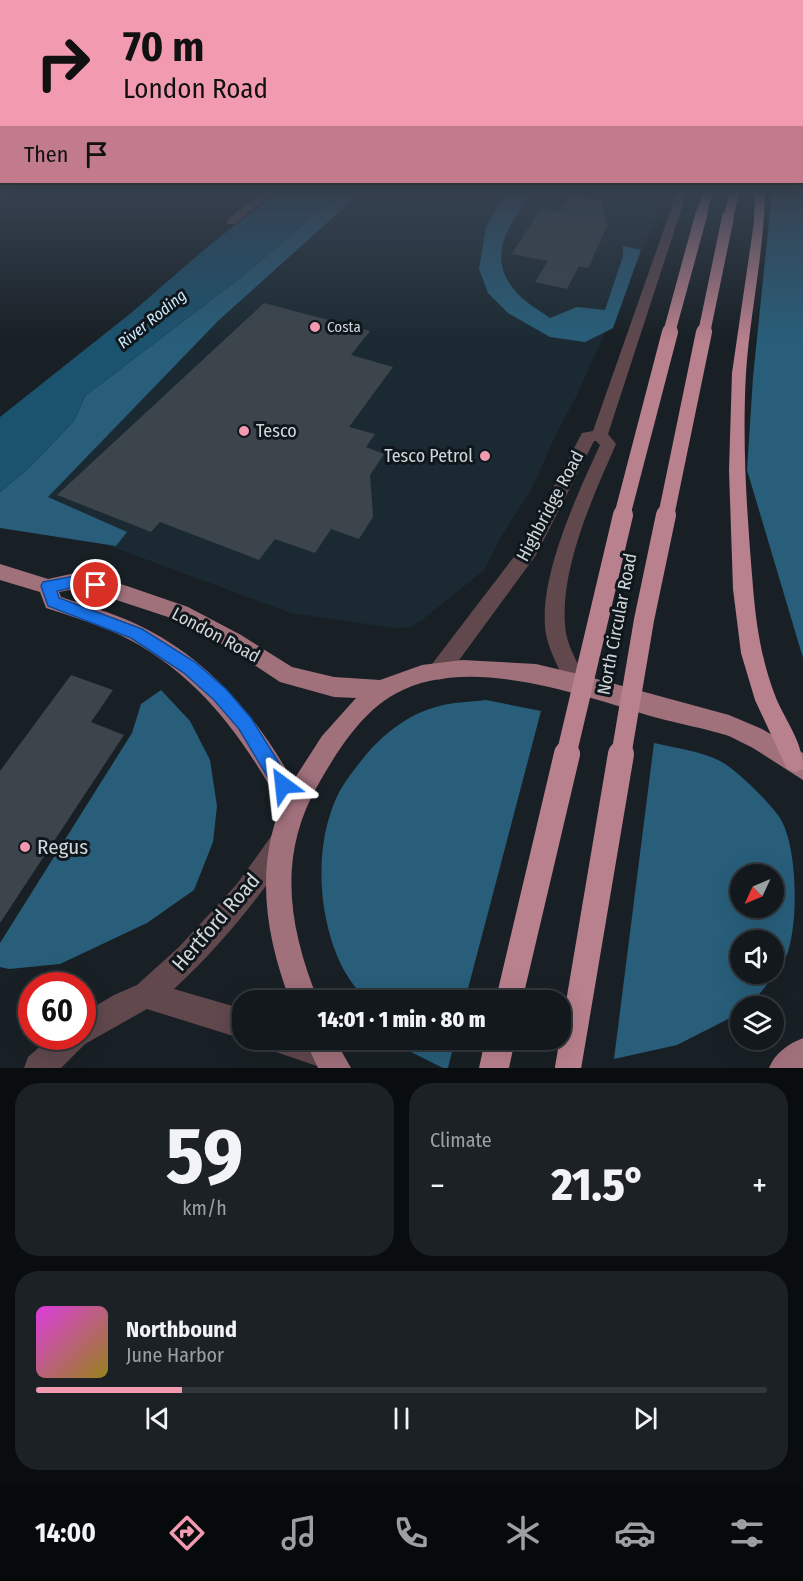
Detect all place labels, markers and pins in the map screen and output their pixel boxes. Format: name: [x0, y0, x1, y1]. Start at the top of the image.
place label: Costa: [327, 318, 361, 336]
marker: Costa: [308, 320, 322, 334]
place label: Tesco: [256, 420, 297, 442]
marker: Tesco: [237, 424, 251, 438]
place label: Tesco Petrol: [384, 445, 473, 467]
marker: Tesco Petrol: [478, 449, 492, 463]
pin: [70, 559, 121, 610]
place label: Regus: [37, 834, 88, 860]
marker: Regus: [18, 840, 32, 854]

